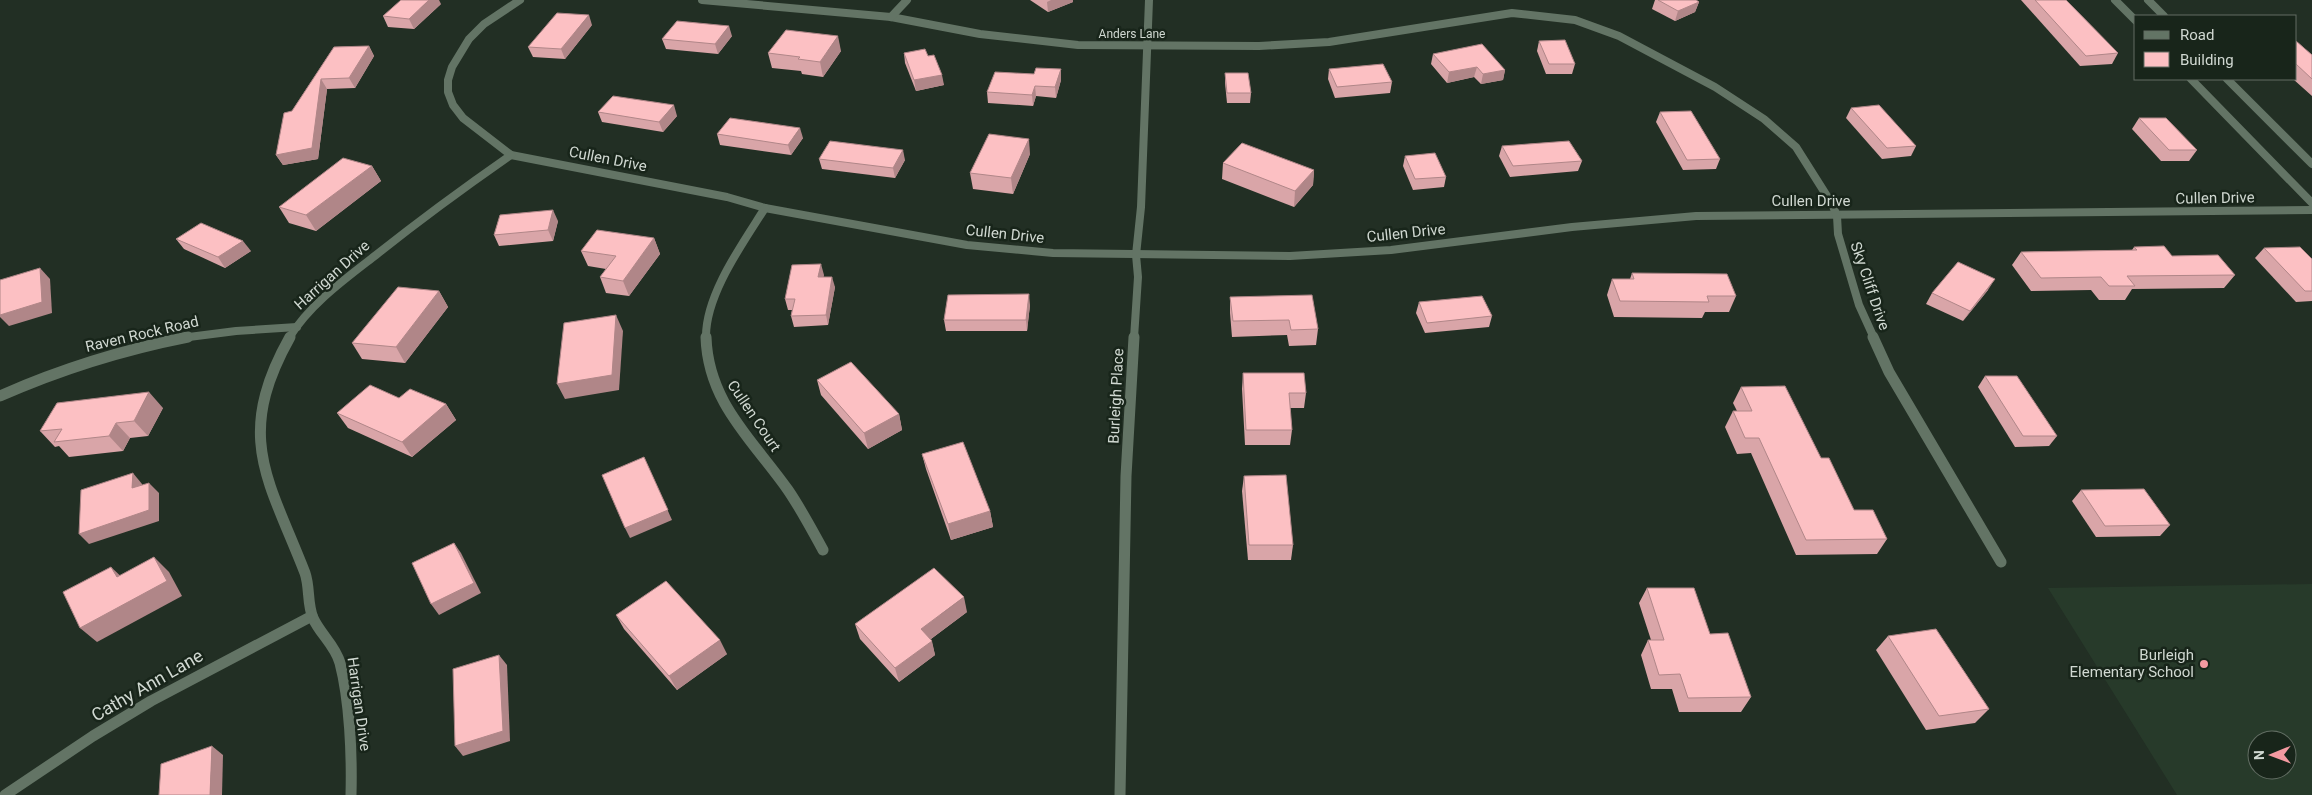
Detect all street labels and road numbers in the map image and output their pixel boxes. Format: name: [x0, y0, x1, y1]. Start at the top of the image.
street label: Anders Lane: [1099, 27, 1165, 41]
street label: Cullen Drive: [568, 143, 649, 175]
street label: Cullen Drive: [2175, 188, 2255, 208]
street label: Cullen Drive: [1772, 192, 1851, 210]
street label: Cullen Drive: [1366, 220, 1446, 246]
street label: Cullen Drive: [965, 221, 1045, 247]
street label: Harrigan Drive: [291, 237, 373, 313]
street label: Sky Cliff Drive: [1846, 239, 1894, 333]
street label: Raven Rock Road: [84, 312, 200, 356]
street label: Burleigh Place: [1105, 348, 1127, 444]
street label: Cullen Court: [724, 377, 785, 455]
street label: Cathy Ann Lane: [87, 645, 207, 725]
street label: Harrigan Drive: [343, 656, 375, 752]

